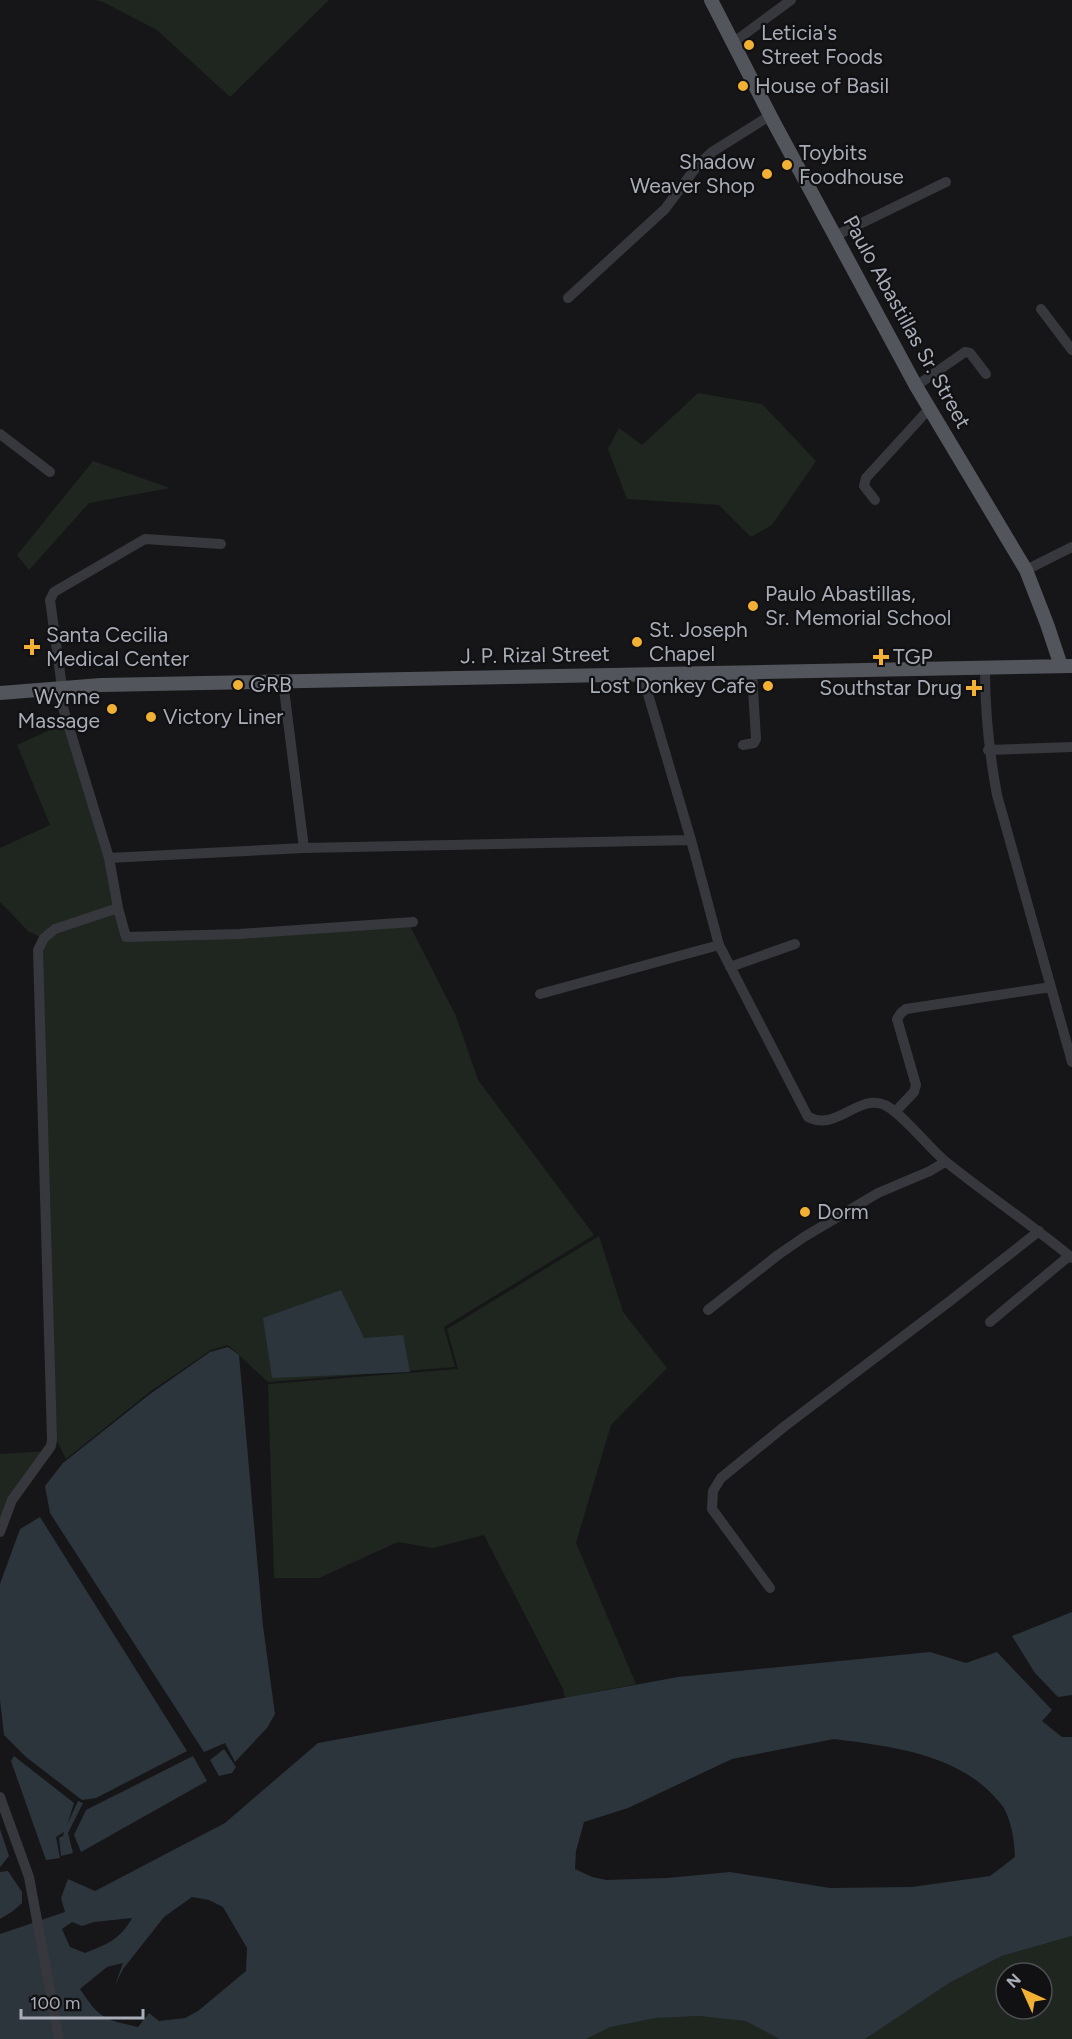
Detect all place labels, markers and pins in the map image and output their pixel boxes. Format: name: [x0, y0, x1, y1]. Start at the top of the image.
place label: Leticia's Street Foods: [761, 20, 883, 69]
marker: Leticia's Street Foods: [742, 38, 756, 52]
place label: House of Basil: [755, 73, 889, 98]
marker: House of Basil: [736, 79, 750, 93]
place label: Toybits Foodhouse: [799, 140, 904, 189]
place label: Shadow Weaver Shop: [630, 149, 756, 198]
marker: Toybits Foodhouse: [780, 158, 794, 172]
marker: Shadow Weaver Shop: [760, 167, 774, 181]
place label: Paulo Abastillas, Sr. Memorial School: [765, 581, 951, 630]
marker: Paulo Abastillas, Sr. Memorial School: [746, 599, 760, 613]
place label: St. Joseph Chapel: [649, 617, 748, 666]
place label: Santa Cecilia Medical Center: [46, 622, 189, 671]
marker: St. Joseph Chapel: [630, 635, 644, 649]
marker: Santa Cecilia Medical Center: [23, 638, 41, 656]
place label: TGP: [893, 644, 933, 669]
marker: TGP: [874, 650, 888, 664]
place label: GRB: [250, 672, 292, 697]
place label: Lost Donkey Cafe: [589, 673, 756, 698]
place label: Southstar Drug: [819, 675, 962, 700]
marker: GRB: [231, 678, 245, 692]
marker: Lost Donkey Cafe: [761, 679, 775, 693]
marker: Southstar Drug: [967, 681, 981, 695]
place label: Wynne Massage: [17, 684, 100, 733]
marker: Wynne Massage: [105, 702, 119, 716]
place label: Victory Liner: [163, 704, 283, 729]
marker: Victory Liner: [144, 710, 158, 724]
place label: Dorm: [817, 1199, 869, 1224]
marker: Dorm: [798, 1205, 812, 1219]

